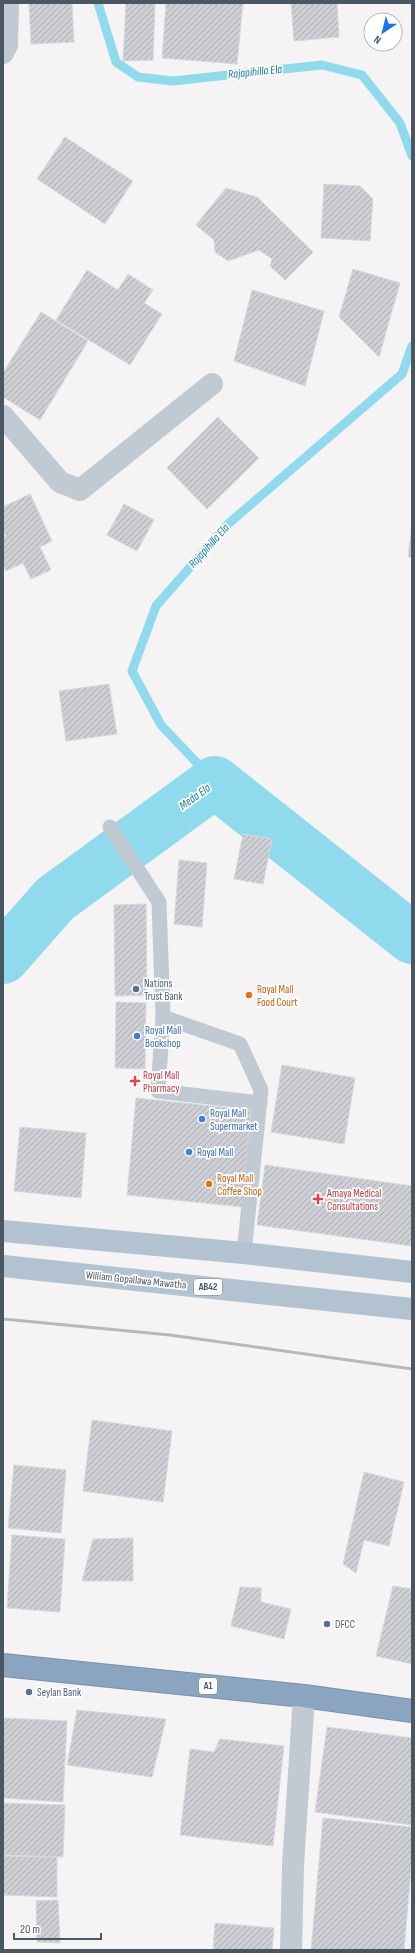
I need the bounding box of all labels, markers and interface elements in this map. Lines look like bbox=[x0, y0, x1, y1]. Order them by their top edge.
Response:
north arrow bbox=[363, 12, 403, 52]
text: N bbox=[371, 33, 384, 47]
water label: Rajapihilla Ela bbox=[227, 62, 283, 82]
water label: Rajapihilla Ela bbox=[185, 521, 233, 571]
water label: Meda Ela bbox=[176, 781, 214, 813]
place label: Nations Trust Bank bbox=[144, 977, 183, 1003]
place label: Royal Mall Food Court bbox=[257, 983, 298, 1009]
marker: Nations Trust Bank bbox=[131, 984, 141, 994]
marker: Royal Mall Food Court bbox=[244, 990, 254, 1000]
place label: Royal Mall Bookshop bbox=[145, 1024, 181, 1050]
marker: Royal Mall Bookshop bbox=[132, 1031, 142, 1041]
place label: Royal Mall Pharmacy bbox=[143, 1069, 180, 1095]
marker: Royal Mall Pharmacy bbox=[130, 1076, 140, 1086]
place label: Royal Mall Supermarket bbox=[210, 1107, 258, 1133]
marker: Royal Mall Supermarket bbox=[197, 1114, 207, 1124]
place label: Royal Mall bbox=[197, 1146, 233, 1159]
marker: Royal Mall bbox=[184, 1147, 194, 1157]
place label: Royal Mall Coffee Shop bbox=[217, 1172, 262, 1198]
marker: Royal Mall Coffee Shop bbox=[204, 1179, 214, 1189]
place label: Amaya Medical Consultations bbox=[326, 1187, 381, 1213]
marker: Amaya Medical Consultations bbox=[312, 1193, 324, 1205]
street label: William Gopallawa Mawatha bbox=[85, 1268, 187, 1292]
road number: AB42 bbox=[194, 1279, 222, 1295]
place label: DFCC bbox=[335, 1618, 355, 1631]
marker: DFCC bbox=[322, 1619, 332, 1629]
road number: A1 bbox=[199, 1678, 217, 1694]
place label: Seylan Bank bbox=[37, 1686, 82, 1699]
marker: Seylan Bank bbox=[24, 1687, 34, 1697]
scale bar bbox=[14, 1915, 101, 1941]
text: 20 m bbox=[20, 1922, 40, 1937]

